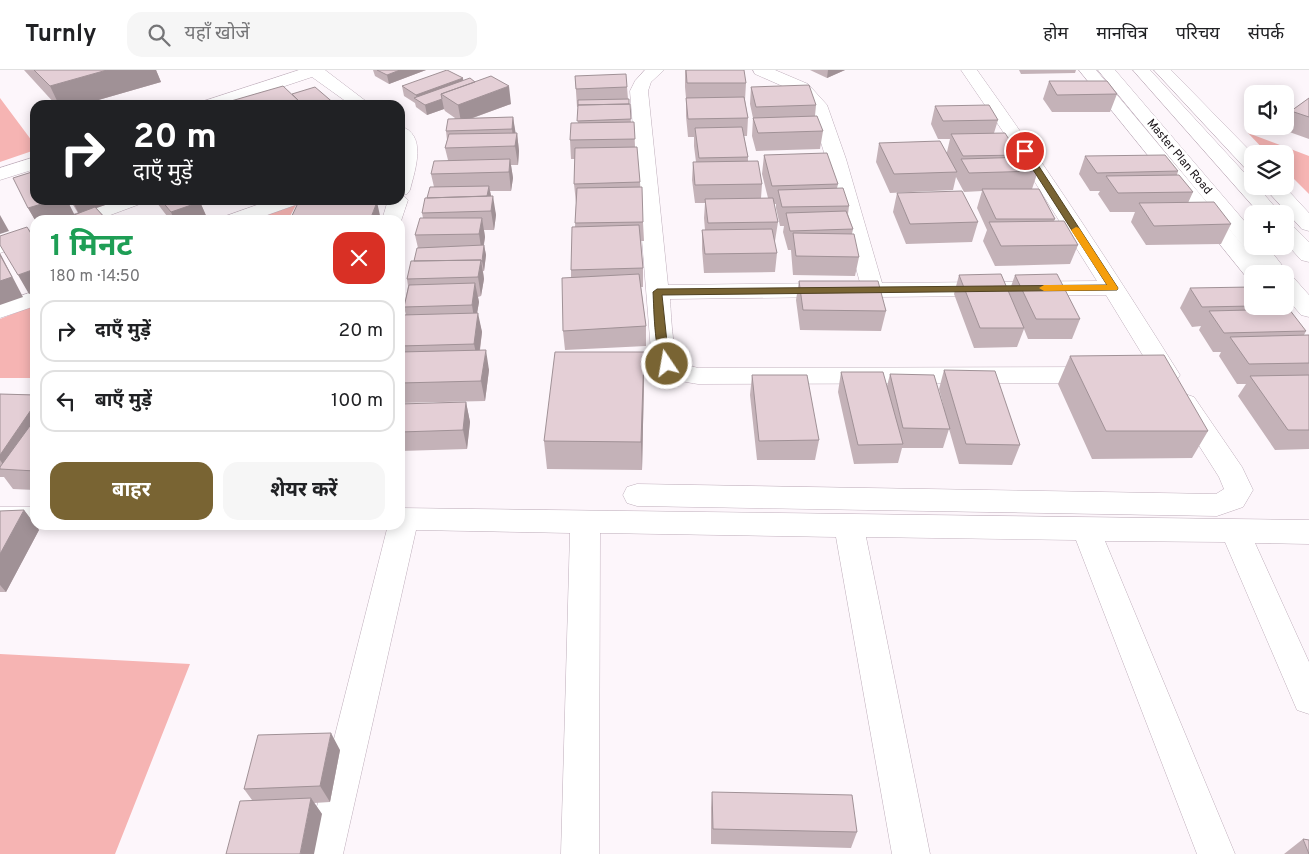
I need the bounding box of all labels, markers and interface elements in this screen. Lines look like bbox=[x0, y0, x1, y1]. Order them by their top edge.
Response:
search box bbox=[127, 12, 477, 57]
text: Turnly bbox=[25, 20, 97, 50]
icon: search bbox=[145, 21, 173, 49]
text: यहाँ खोजें bbox=[185, 22, 250, 46]
text: होम bbox=[1043, 23, 1068, 46]
text: मानचित्र bbox=[1096, 23, 1148, 46]
text: परिचय bbox=[1176, 23, 1220, 46]
text: संपर्क bbox=[1248, 23, 1284, 46]
map controls bbox=[1244, 85, 1294, 315]
button: sound bbox=[1244, 85, 1294, 135]
text: 20 m bbox=[133, 116, 217, 160]
street label: Master Plan Road bbox=[1143, 116, 1215, 198]
icon: right bbox=[50, 120, 115, 185]
pin bbox=[1004, 130, 1046, 172]
icon: arrive bbox=[1011, 137, 1039, 165]
button: layers bbox=[1244, 145, 1294, 195]
text: दाएँ मुड़ें bbox=[133, 160, 193, 187]
button: + bbox=[1244, 205, 1294, 255]
text: 1 मिनट bbox=[50, 229, 132, 266]
button: close bbox=[333, 232, 385, 284]
button: − bbox=[1244, 265, 1294, 315]
text: 180 m · 14:50 bbox=[50, 267, 140, 287]
icon: right bbox=[52, 317, 80, 345]
text: दाएँ मुड़ें bbox=[95, 319, 151, 343]
text: 20 m bbox=[339, 319, 383, 343]
position arrow bbox=[640, 337, 692, 389]
icon: left bbox=[52, 387, 80, 415]
text: बाएँ मुड़ें bbox=[95, 389, 152, 413]
text: 100 m bbox=[331, 389, 383, 413]
button: बाहर bbox=[50, 462, 213, 520]
button: शेयर करें bbox=[223, 462, 385, 520]

